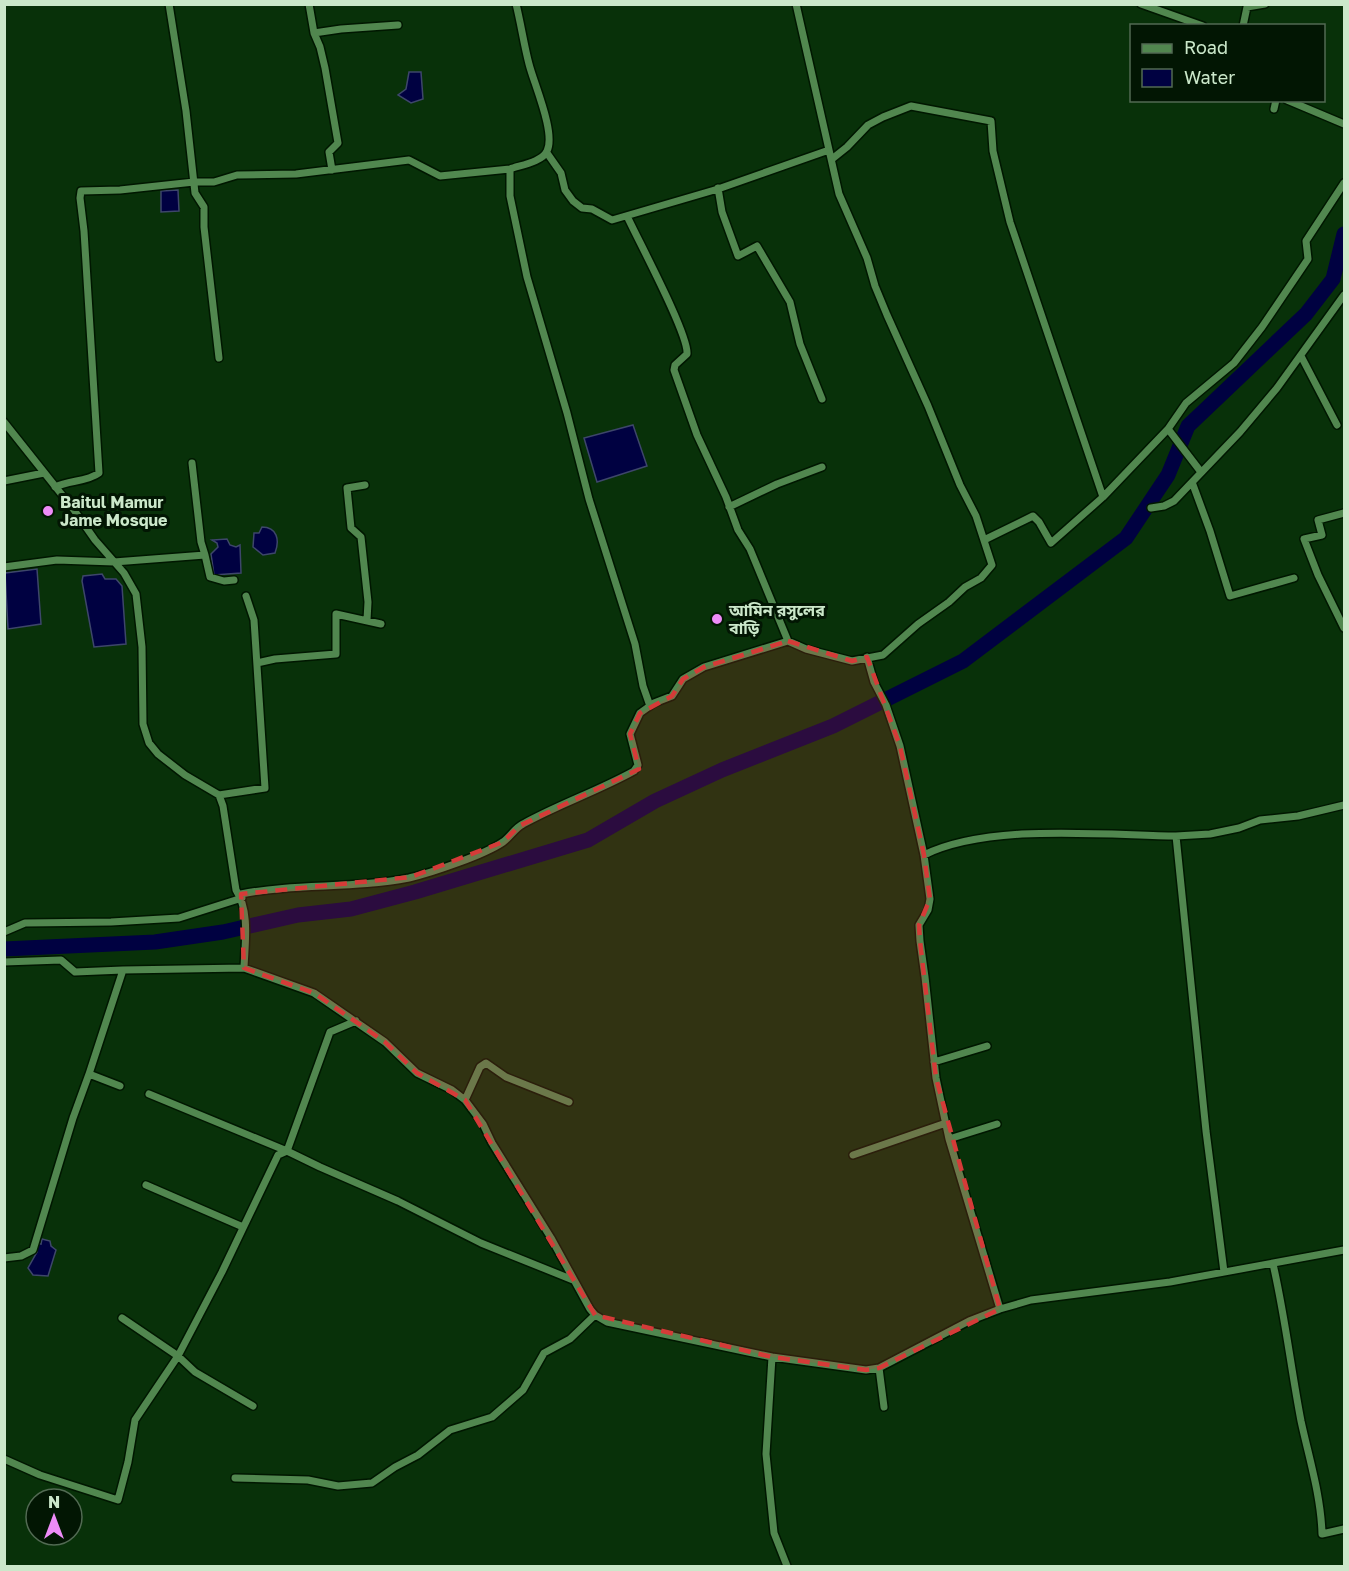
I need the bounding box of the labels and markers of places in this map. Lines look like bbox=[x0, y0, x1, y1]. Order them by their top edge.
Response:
place label: Baitul Mamur Jame Mosque bbox=[60, 492, 167, 530]
marker: Baitul Mamur Jame Mosque bbox=[41, 504, 55, 518]
place label: আমিন রসুলের বাড়ি bbox=[728, 600, 825, 638]
marker: আমিন রসুলের বাড়ি bbox=[710, 612, 724, 626]

